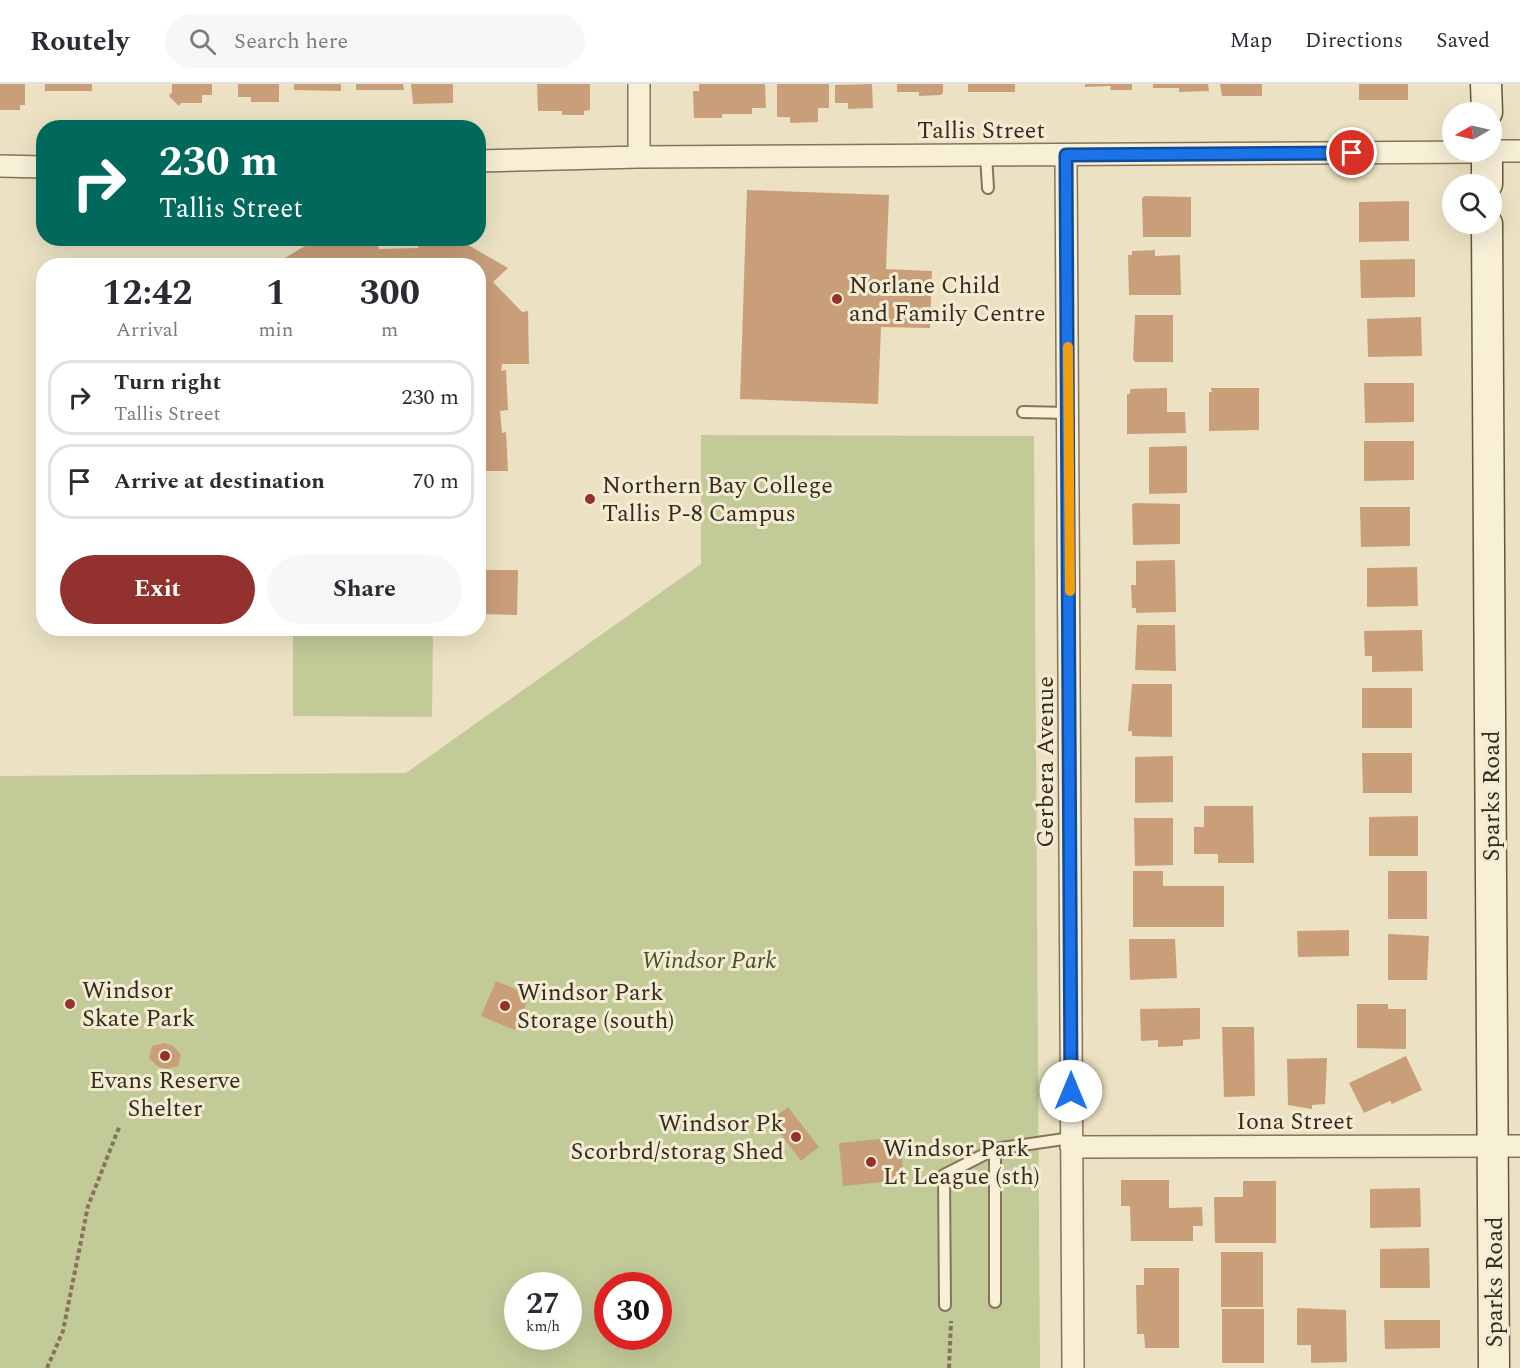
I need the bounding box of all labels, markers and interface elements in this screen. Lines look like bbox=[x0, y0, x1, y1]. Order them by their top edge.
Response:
search box bbox=[165, 14, 585, 68]
text: Routely bbox=[30, 20, 129, 63]
icon: search bbox=[186, 25, 219, 58]
text: Search here bbox=[234, 25, 348, 58]
text: Map bbox=[1230, 25, 1272, 57]
text: Directions bbox=[1305, 25, 1403, 57]
text: Saved bbox=[1436, 25, 1490, 57]
north arrow bbox=[1442, 102, 1502, 162]
map controls bbox=[1442, 102, 1502, 234]
street label: Tallis Street bbox=[917, 113, 1045, 149]
pin bbox=[1326, 127, 1377, 178]
text: 230 m bbox=[159, 131, 278, 194]
icon: arrive bbox=[1335, 136, 1368, 169]
icon: right bbox=[60, 144, 138, 222]
button: search bbox=[1442, 174, 1502, 234]
text: Tallis Street bbox=[159, 188, 303, 230]
text: 12:42 bbox=[102, 266, 192, 321]
text: 1 bbox=[266, 266, 286, 321]
text: 300 bbox=[359, 266, 420, 321]
place label: Norlane Child and Family Centre bbox=[849, 268, 1046, 332]
marker: Norlane Child and Family Centre bbox=[830, 292, 844, 306]
text: Arrival bbox=[116, 315, 178, 345]
text: min bbox=[258, 315, 293, 345]
text: m bbox=[381, 315, 398, 345]
text: Turn right bbox=[114, 366, 221, 399]
icon: right bbox=[63, 381, 96, 414]
text: 230 m bbox=[402, 381, 459, 414]
text: Tallis Street bbox=[114, 399, 221, 429]
icon: arrive bbox=[63, 465, 96, 498]
text: Arrive at destination bbox=[114, 465, 325, 498]
text: 70 m bbox=[413, 465, 459, 498]
place label: Northern Bay College Tallis P-8 Campus bbox=[602, 468, 833, 532]
marker: Northern Bay College Tallis P-8 Campus bbox=[583, 492, 597, 506]
button: Exit bbox=[60, 555, 255, 624]
button: Share bbox=[267, 555, 462, 624]
street label: Gerbera Avenue bbox=[1028, 676, 1064, 848]
street label: Sparks Road bbox=[1474, 730, 1510, 862]
park label: Windsor Park bbox=[642, 943, 776, 979]
place label: Windsor Skate Park bbox=[82, 973, 195, 1037]
place label: Windsor Park Storage (south) bbox=[517, 975, 674, 1039]
marker: Windsor Skate Park bbox=[63, 997, 77, 1011]
marker: Windsor Park Storage (south) bbox=[498, 999, 512, 1013]
marker: Evans Reserve Shelter bbox=[158, 1049, 172, 1063]
position arrow bbox=[1039, 1059, 1103, 1123]
place label: Evans Reserve Shelter bbox=[89, 1063, 241, 1127]
street label: Iona Street bbox=[1237, 1104, 1353, 1140]
place label: Windsor Pk Scorbrd/storag Shed bbox=[571, 1106, 784, 1170]
marker: Windsor Pk Scorbrd/storag Shed bbox=[789, 1130, 803, 1144]
place label: Windsor Park Lt League (sth) bbox=[883, 1131, 1040, 1195]
marker: Windsor Park Lt League (sth) bbox=[864, 1155, 878, 1169]
street label: Sparks Road bbox=[1477, 1216, 1513, 1348]
speed limit sign: 30 bbox=[594, 1272, 672, 1350]
text: 27 bbox=[526, 1281, 560, 1327]
text: km/h bbox=[526, 1315, 560, 1338]

